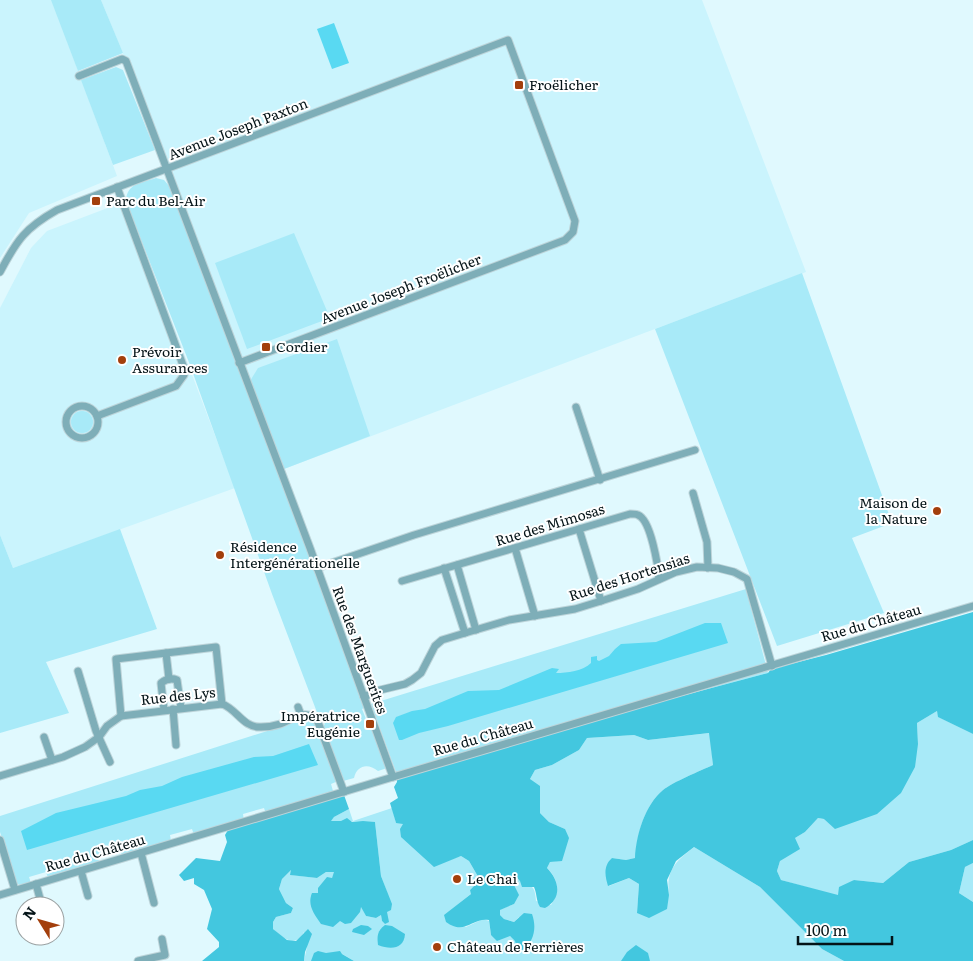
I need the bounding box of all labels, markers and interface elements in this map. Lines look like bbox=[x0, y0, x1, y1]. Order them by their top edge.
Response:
place label: Froëlicher bbox=[529, 74, 599, 94]
marker: Froëlicher bbox=[513, 79, 525, 91]
street label: Avenue Joseph Paxton bbox=[165, 92, 310, 164]
place label: Parc du Bel-Air bbox=[106, 190, 206, 210]
marker: Parc du Bel-Air bbox=[90, 195, 102, 207]
street label: Avenue Joseph Froëlicher bbox=[318, 248, 484, 328]
place label: Cordier bbox=[276, 336, 328, 356]
place label: Prévoir Assurances bbox=[132, 341, 207, 377]
marker: Cordier bbox=[260, 341, 272, 353]
marker: Prévoir Assurances bbox=[116, 354, 128, 366]
place label: Maison de la Nature bbox=[859, 492, 927, 528]
street label: Rue des Mimosas bbox=[493, 498, 607, 550]
marker: Maison de la Nature bbox=[931, 505, 943, 517]
place label: Résidence Intergénérationelle bbox=[230, 536, 360, 572]
street label: Rue des Hortensias bbox=[566, 547, 692, 605]
marker: Résidence Intergénérationelle bbox=[214, 549, 226, 561]
street label: Rue des Marguerites bbox=[329, 583, 393, 716]
street label: Rue du Château bbox=[818, 598, 923, 646]
street label: Rue des Lys bbox=[139, 681, 216, 709]
place label: Impératrice Eugénie bbox=[280, 705, 360, 741]
street label: Rue du Château bbox=[430, 712, 535, 760]
marker: Impératrice Eugénie bbox=[364, 718, 376, 730]
street label: Rue du Château bbox=[42, 828, 147, 876]
place label: Le Chai bbox=[467, 868, 517, 888]
marker: Le Chai bbox=[451, 873, 463, 885]
north arrow bbox=[15, 896, 65, 946]
text: N bbox=[17, 902, 40, 923]
scale bar bbox=[798, 914, 892, 946]
text: 100 m bbox=[806, 918, 847, 941]
place label: Château de Ferrières bbox=[447, 936, 583, 956]
marker: Château de Ferrières bbox=[431, 941, 443, 953]

